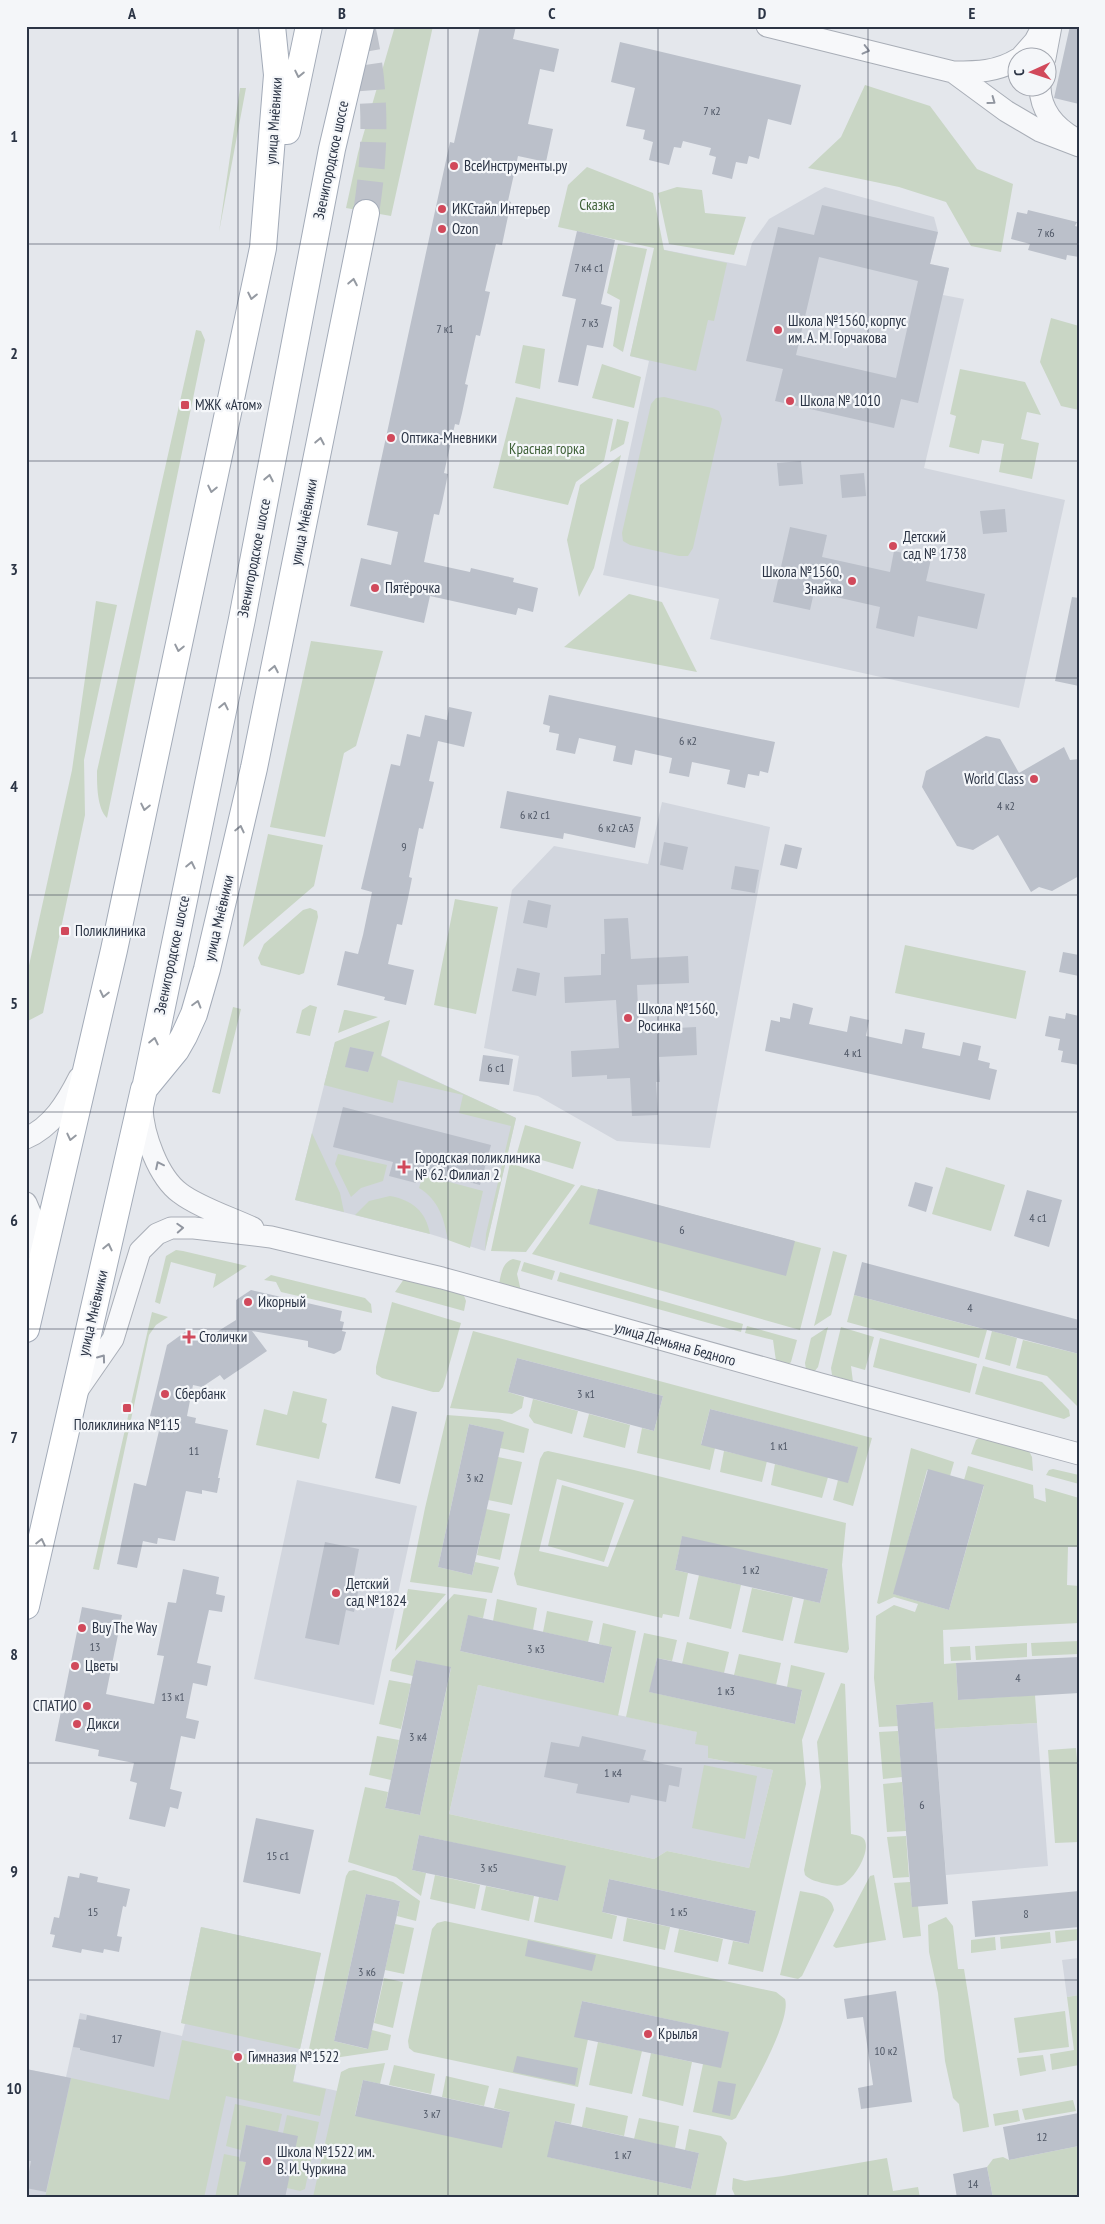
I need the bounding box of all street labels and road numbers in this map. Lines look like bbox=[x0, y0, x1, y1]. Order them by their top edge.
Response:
street label: улица Мнёвники bbox=[261, 77, 286, 165]
street label: Звенигородское шоссе bbox=[309, 99, 352, 221]
street label: улица Мнёвники bbox=[286, 477, 321, 567]
street label: Звенигородское шоссе bbox=[233, 497, 274, 619]
street label: улица Мнёвники bbox=[199, 873, 238, 963]
street label: Звенигородское шоссе bbox=[150, 894, 193, 1016]
street label: улица Мнёвники bbox=[73, 1268, 112, 1358]
street label: улица Демьяна Бедного bbox=[612, 1317, 738, 1370]

